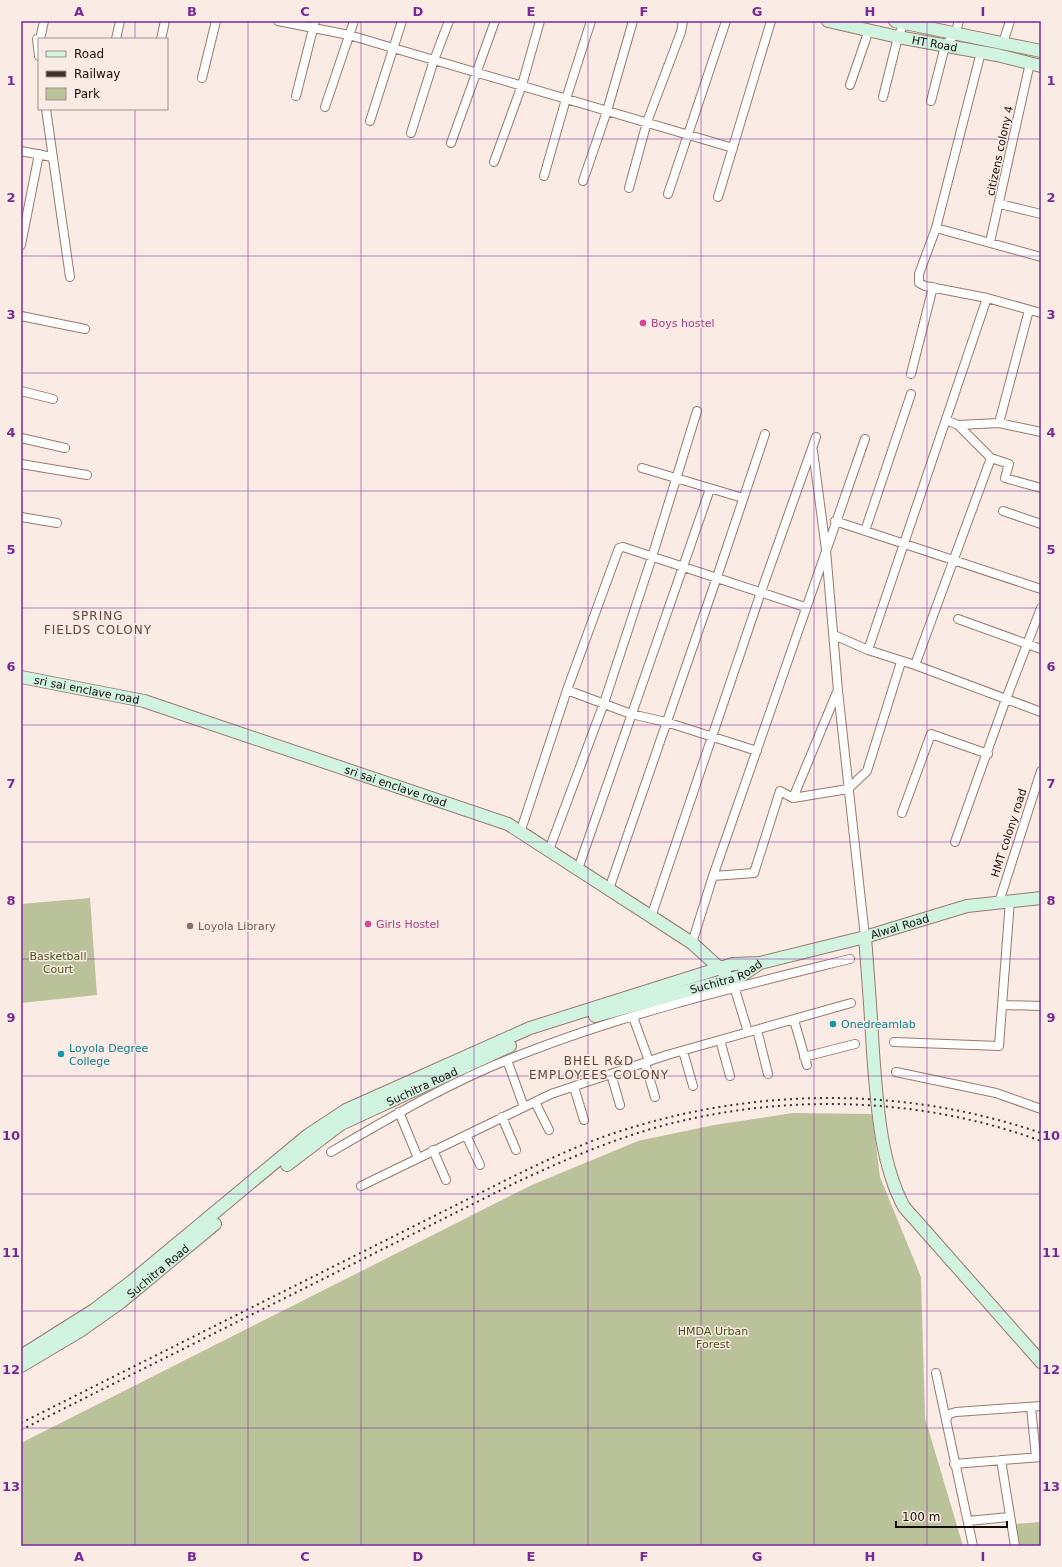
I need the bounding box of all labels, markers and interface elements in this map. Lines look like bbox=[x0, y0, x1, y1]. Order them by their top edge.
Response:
text: A bbox=[74, 4, 84, 19]
text: B bbox=[187, 4, 197, 19]
text: C bbox=[300, 4, 310, 19]
text: D bbox=[413, 4, 424, 19]
text: E bbox=[527, 4, 535, 19]
text: F bbox=[640, 4, 648, 19]
text: G bbox=[752, 4, 762, 19]
text: H bbox=[865, 4, 875, 19]
text: I bbox=[981, 4, 985, 19]
street label: HT Road bbox=[911, 33, 958, 54]
legend bbox=[38, 38, 168, 110]
text: Road bbox=[74, 47, 104, 61]
text: Railway bbox=[74, 67, 120, 81]
text: 1 bbox=[6, 73, 16, 88]
text: 1 bbox=[1046, 73, 1056, 88]
text: Park bbox=[74, 87, 100, 101]
street label: citizens colony 4 bbox=[984, 105, 1016, 197]
text: 2 bbox=[6, 190, 16, 205]
text: 2 bbox=[1046, 190, 1056, 205]
text: 3 bbox=[6, 307, 16, 322]
text: 3 bbox=[1046, 307, 1056, 322]
place label: Boys hostel bbox=[651, 317, 715, 330]
marker: Boys hostel bbox=[638, 318, 648, 328]
text: 4 bbox=[6, 425, 16, 440]
text: 4 bbox=[1046, 425, 1056, 440]
text: 5 bbox=[6, 542, 16, 557]
text: 5 bbox=[1046, 542, 1056, 557]
district label: SPRING FIELDS COLONY bbox=[44, 609, 152, 637]
text: 6 bbox=[6, 659, 16, 674]
text: 6 bbox=[1046, 659, 1056, 674]
street label: sri sai enclave road bbox=[33, 673, 141, 706]
street label: sri sai enclave road bbox=[343, 763, 448, 809]
text: 7 bbox=[6, 776, 16, 791]
text: 7 bbox=[1046, 776, 1056, 791]
street label: HMT colony road bbox=[989, 787, 1029, 879]
text: 8 bbox=[6, 893, 16, 908]
text: 8 bbox=[1046, 893, 1056, 908]
street label: Alwal Road bbox=[869, 911, 931, 941]
place label: Girls Hostel bbox=[376, 918, 439, 931]
marker: Girls Hostel bbox=[363, 919, 373, 929]
place label: Loyola Library bbox=[198, 920, 276, 933]
marker: Loyola Library bbox=[185, 921, 195, 931]
park label: Basketball Court bbox=[30, 950, 86, 976]
street label: Suchitra Road bbox=[688, 957, 764, 996]
text: 9 bbox=[6, 1010, 16, 1025]
text: 9 bbox=[1046, 1010, 1056, 1025]
place label: Onedreamlab bbox=[841, 1018, 916, 1031]
marker: Onedreamlab bbox=[828, 1019, 838, 1029]
place label: Loyola Degree College bbox=[69, 1042, 148, 1068]
marker: Loyola Degree College bbox=[56, 1049, 66, 1059]
district label: BHEL R&D EMPLOYEES COLONY bbox=[529, 1054, 669, 1082]
street label: Suchitra Road bbox=[384, 1065, 460, 1109]
text: 10 bbox=[2, 1128, 20, 1143]
text: 10 bbox=[1042, 1128, 1060, 1143]
street label: Suchitra Road bbox=[124, 1242, 192, 1301]
text: 11 bbox=[2, 1245, 20, 1260]
text: 11 bbox=[1042, 1245, 1060, 1260]
park label: HMDA Urban Forest bbox=[678, 1325, 748, 1351]
text: 12 bbox=[2, 1362, 20, 1377]
text: 12 bbox=[1042, 1362, 1060, 1377]
text: 13 bbox=[2, 1479, 20, 1494]
text: 13 bbox=[1042, 1479, 1060, 1494]
scale bar bbox=[896, 1503, 1007, 1529]
text: 100 m bbox=[902, 1510, 940, 1524]
text: A bbox=[74, 1549, 84, 1564]
text: B bbox=[187, 1549, 197, 1564]
text: C bbox=[300, 1549, 310, 1564]
text: D bbox=[413, 1549, 424, 1564]
text: E bbox=[527, 1549, 535, 1564]
text: F bbox=[640, 1549, 648, 1564]
text: G bbox=[752, 1549, 762, 1564]
text: H bbox=[865, 1549, 875, 1564]
text: I bbox=[981, 1549, 985, 1564]

